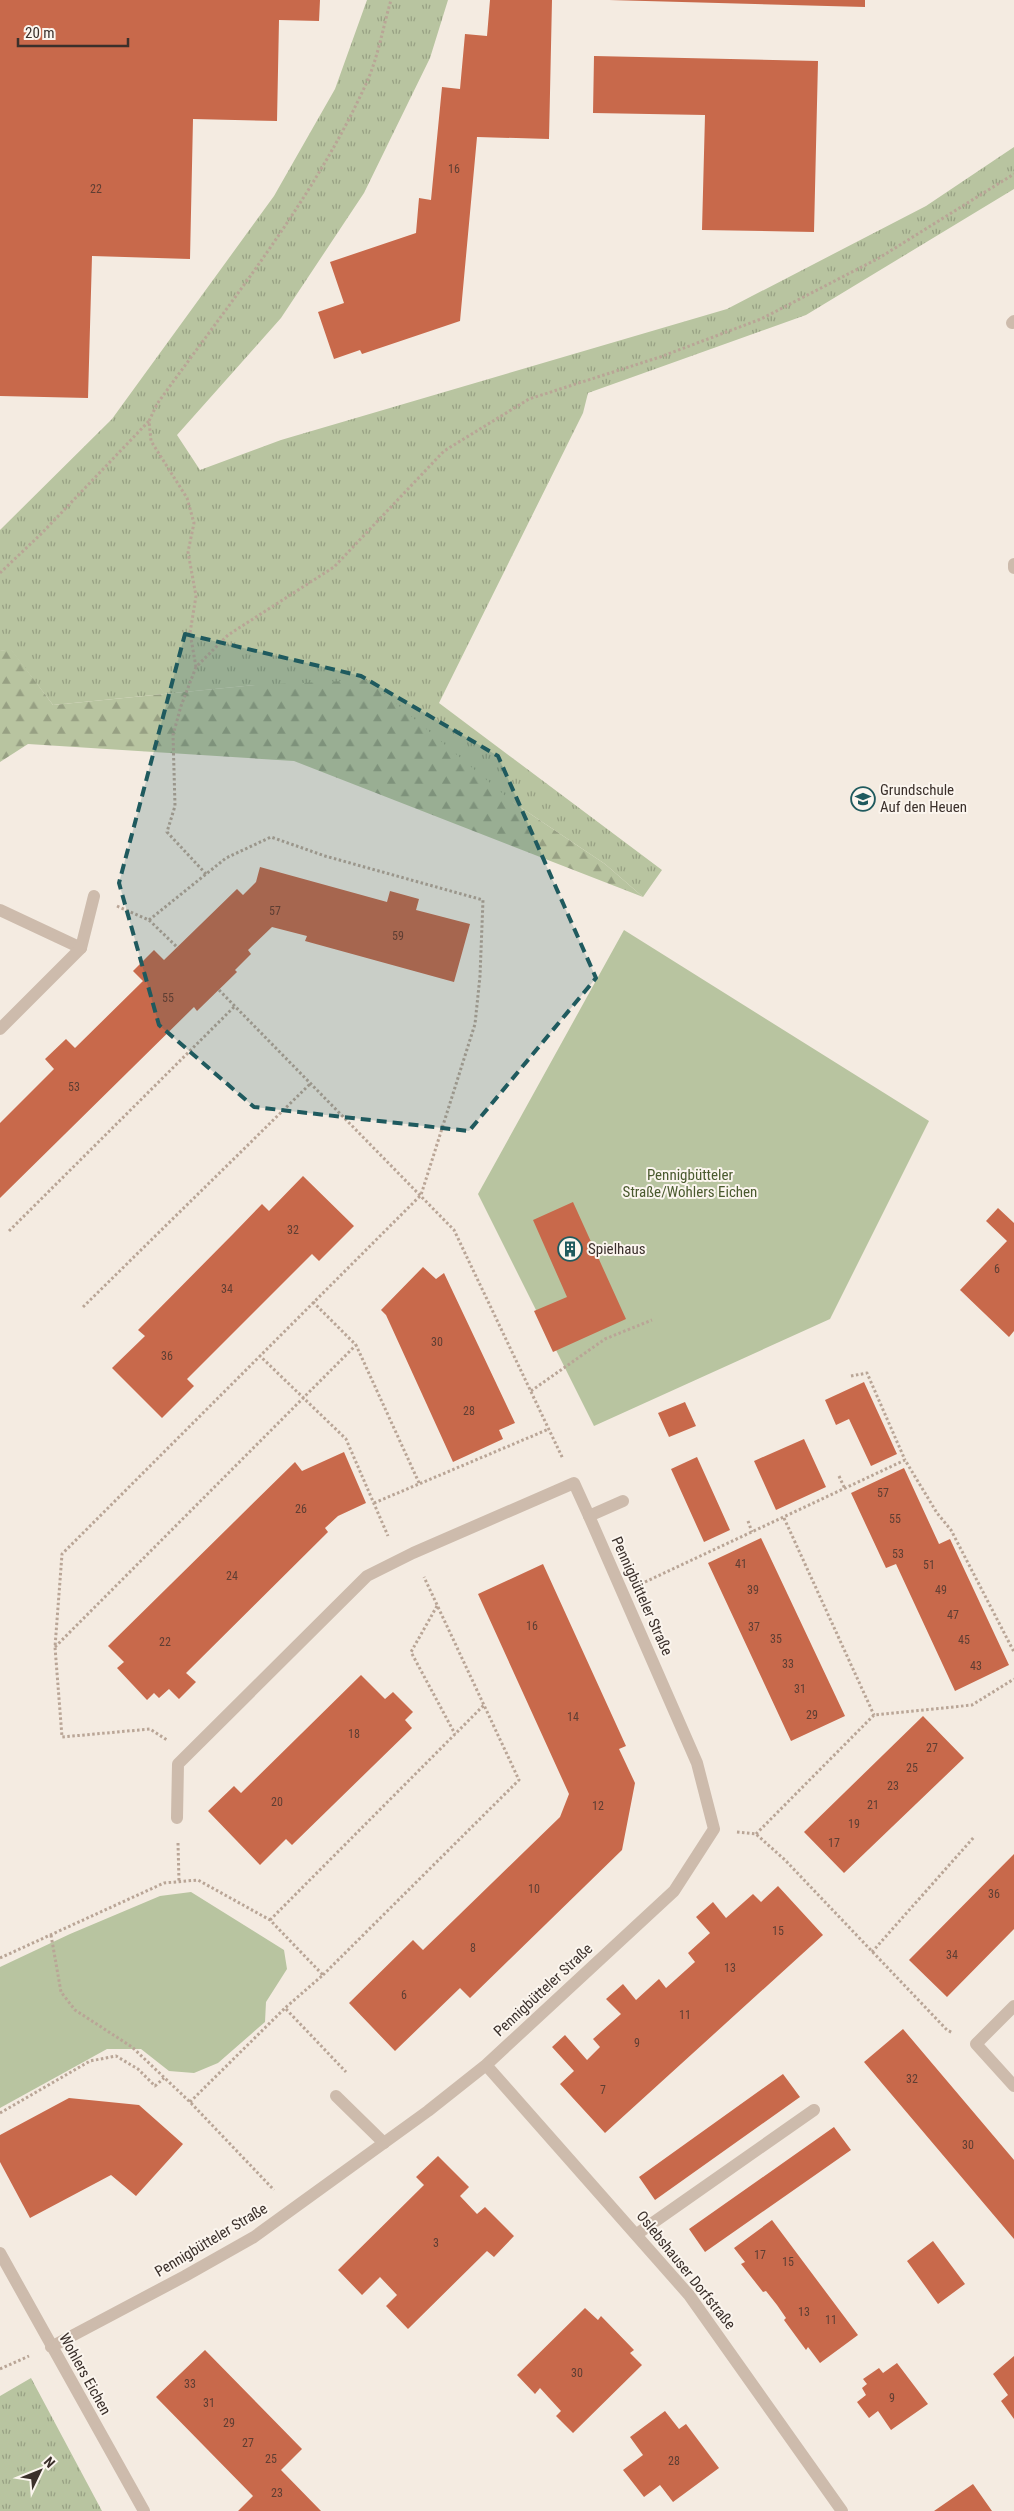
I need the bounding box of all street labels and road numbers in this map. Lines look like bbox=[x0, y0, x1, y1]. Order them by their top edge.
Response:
street label: Pennigbütteler Straße bbox=[608, 1534, 676, 1658]
street label: Pennigbütteler Straße bbox=[490, 1940, 596, 2040]
street label: Pennigbütteler Straße bbox=[151, 2199, 271, 2281]
street label: Oslebshauser Dorfstraße bbox=[633, 2207, 739, 2333]
street label: Wohlers Eichen bbox=[55, 2330, 115, 2418]

